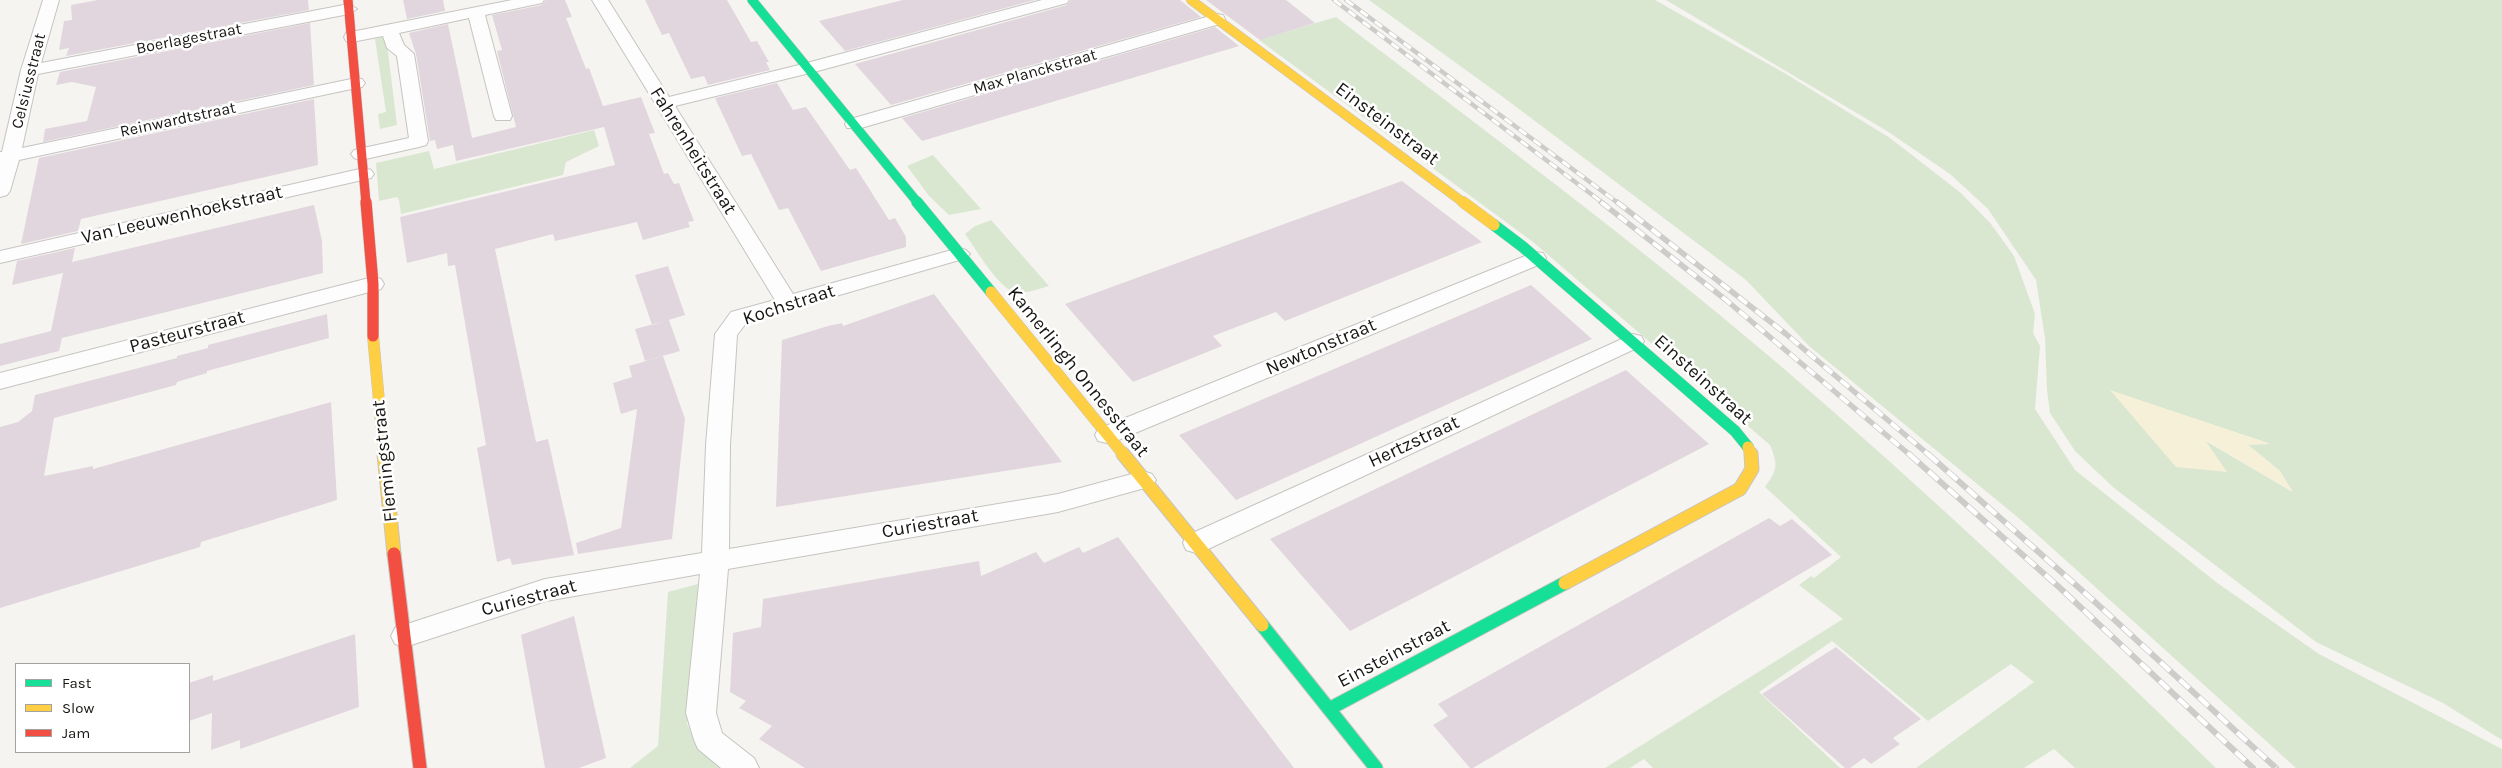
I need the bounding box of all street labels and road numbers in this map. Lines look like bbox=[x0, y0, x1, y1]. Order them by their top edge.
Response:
street label: Boerlagestraat bbox=[135, 19, 243, 59]
street label: Celsiusstraat bbox=[8, 31, 50, 131]
street label: Max Planckstraat bbox=[971, 45, 1099, 99]
street label: Einsteinstraat bbox=[1331, 78, 1443, 170]
street label: Fahrenheitstraat bbox=[645, 83, 741, 219]
street label: Reinwardtstraat bbox=[118, 98, 238, 142]
street label: Van Leeuwenhoekstraat bbox=[79, 181, 285, 249]
street label: Kochstraat bbox=[740, 279, 838, 331]
street label: Kamerlingh Onnesstraat bbox=[1002, 282, 1154, 462]
street label: Pasteurstraat bbox=[127, 306, 247, 358]
street label: Newtonstraat bbox=[1262, 314, 1380, 380]
street label: Einsteinstraat bbox=[1649, 330, 1757, 430]
street label: Flemingstraat bbox=[367, 399, 403, 523]
street label: Hertzstraat bbox=[1365, 411, 1463, 473]
street label: Curiestraat bbox=[880, 504, 980, 544]
street label: Curiestraat bbox=[479, 574, 579, 622]
street label: Einsteinstraat bbox=[1334, 615, 1454, 693]

